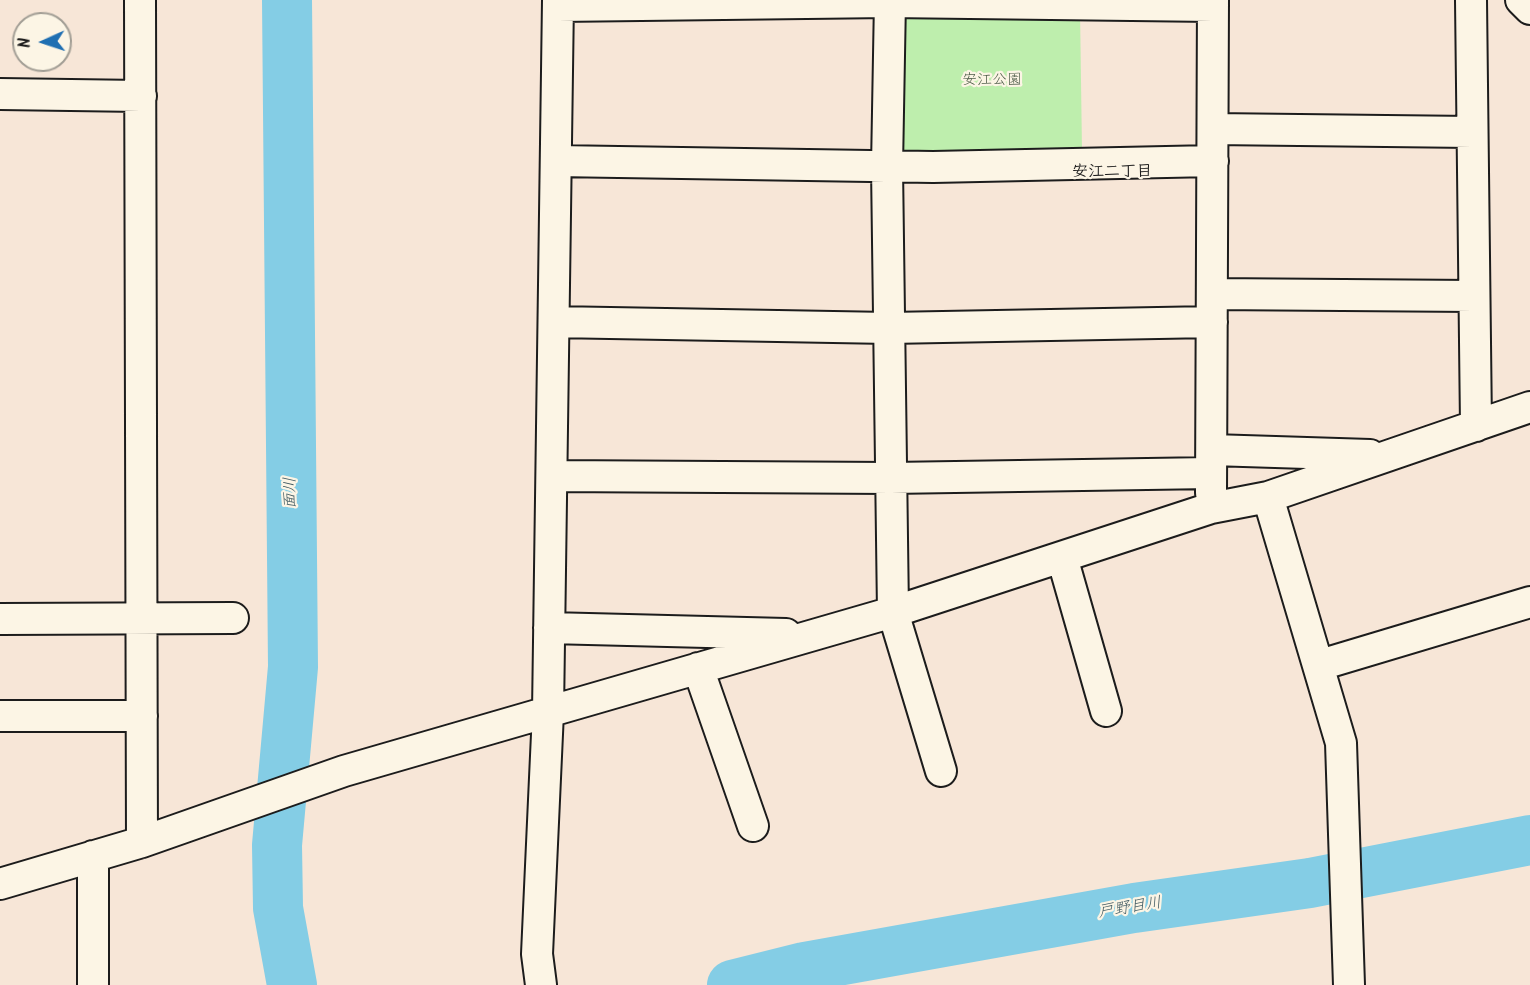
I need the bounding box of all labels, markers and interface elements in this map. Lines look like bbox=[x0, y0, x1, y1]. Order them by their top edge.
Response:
north arrow bbox=[12, 12, 72, 72]
text: N bbox=[13, 37, 38, 49]
park label: 安江公園 bbox=[962, 72, 1022, 90]
district label: 安江二丁目 bbox=[1072, 163, 1152, 183]
water label: 面川 bbox=[282, 477, 302, 509]
water label: 戸野目川 bbox=[1097, 895, 1163, 923]

